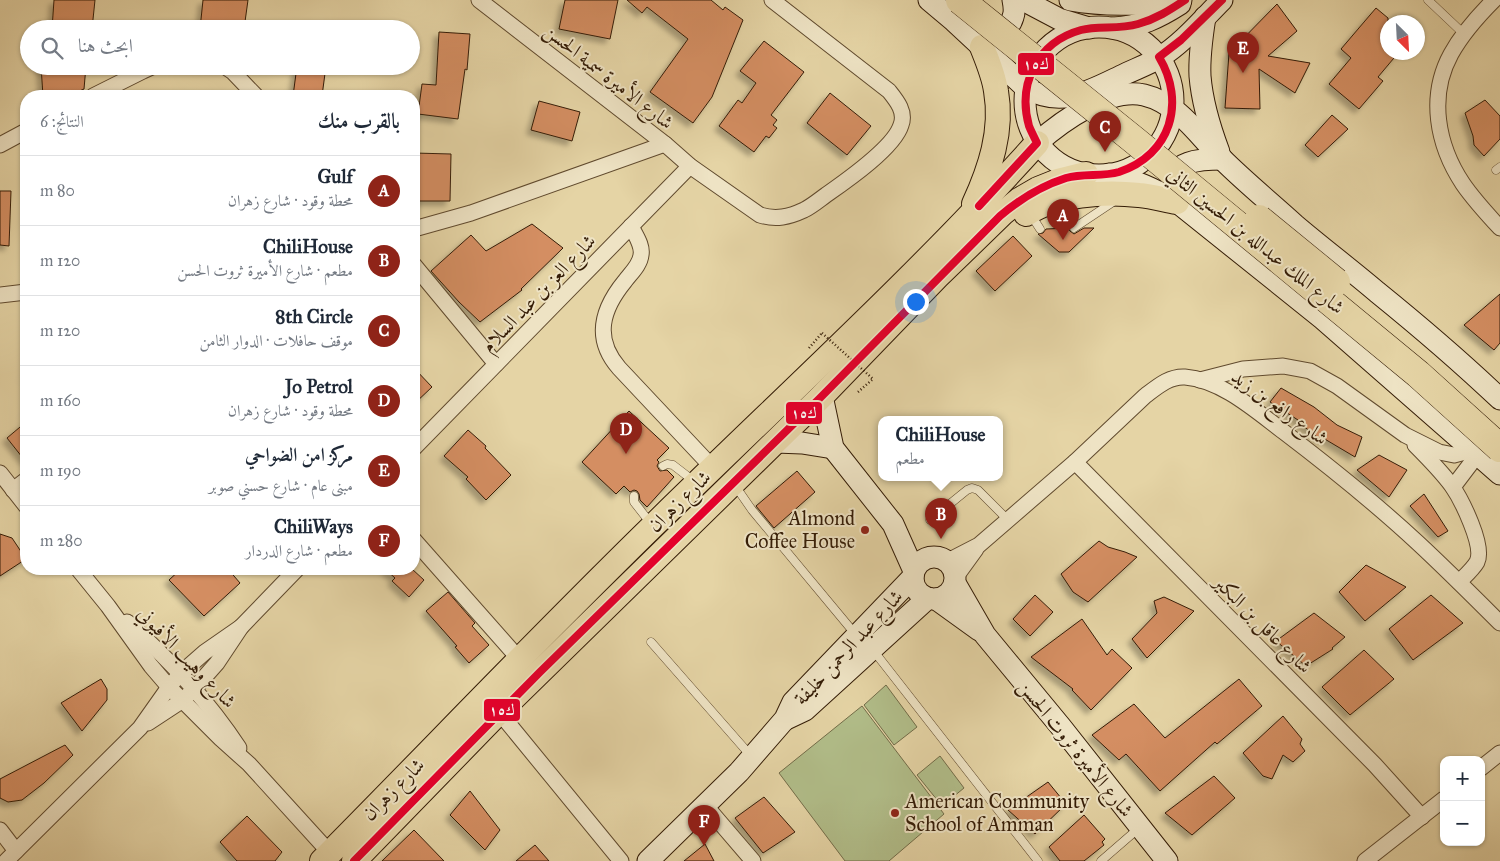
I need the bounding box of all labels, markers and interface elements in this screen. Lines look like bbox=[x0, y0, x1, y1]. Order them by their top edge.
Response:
north arrow bbox=[1380, 15, 1425, 60]
street label: شارع الأميرة سمية الحسن bbox=[536, 16, 680, 139]
search box bbox=[20, 20, 420, 75]
pin: E bbox=[1227, 32, 1259, 73]
icon: search bbox=[38, 34, 66, 62]
text: ابحث هنا bbox=[78, 34, 133, 57]
line badge: ك١٥ bbox=[1017, 52, 1055, 76]
text: ك١٥ bbox=[1023, 56, 1049, 73]
text: بالقرب منك bbox=[318, 108, 400, 134]
pin: C bbox=[1089, 111, 1121, 152]
text: النتائج: 6 bbox=[40, 112, 84, 131]
street label: شارع الملك عبدالله بن الحسين الثاني bbox=[1159, 161, 1350, 324]
text: Gulf bbox=[317, 165, 353, 188]
text: 80 m bbox=[40, 181, 75, 200]
text: A bbox=[379, 181, 389, 200]
text: محطة وقود · شارع زهران bbox=[228, 191, 353, 210]
pin: A bbox=[1047, 199, 1079, 240]
street label: شارع العز بن عبد السلام bbox=[476, 229, 605, 361]
text: ChiliHouse bbox=[263, 235, 353, 258]
text: 120 m bbox=[40, 251, 80, 270]
text: B bbox=[379, 251, 389, 270]
text: مطعم · شارع الأميرة ثروت الحسن bbox=[177, 261, 353, 280]
your location bbox=[903, 289, 929, 315]
text: 8th Circle bbox=[275, 305, 353, 328]
text: 120 m bbox=[40, 321, 80, 340]
text: C bbox=[379, 321, 389, 340]
text: موقف حافلات · الدوار الثامن bbox=[200, 331, 353, 350]
street label: شارع رافع بن زيد bbox=[1224, 364, 1333, 455]
text: Jo Petrol bbox=[285, 375, 353, 398]
text: 160 m bbox=[40, 391, 81, 410]
text: D bbox=[378, 391, 390, 410]
text: محطة وقود · شارع زهران bbox=[228, 401, 353, 420]
line badge: ك١٥ bbox=[785, 401, 823, 425]
text: ك١٥ bbox=[791, 405, 817, 422]
pin: D bbox=[610, 413, 642, 454]
popup bbox=[878, 416, 1003, 481]
text: ChiliHouse bbox=[896, 423, 985, 446]
text: مركز امن الضواحي bbox=[245, 443, 353, 466]
text: مطعم bbox=[896, 449, 925, 468]
text: 190 m bbox=[40, 461, 81, 480]
text: E bbox=[378, 461, 390, 480]
street label: شارع زهران bbox=[642, 465, 720, 541]
text: مبنى عام · شارع حسني صوبر bbox=[209, 476, 353, 495]
pin: B bbox=[925, 498, 957, 539]
place label: Almond Coffee House bbox=[745, 506, 855, 553]
text: ChiliWays bbox=[274, 515, 353, 538]
marker: Almond Coffee House bbox=[859, 524, 871, 536]
text: 280 m bbox=[40, 531, 83, 550]
text: F bbox=[379, 531, 389, 550]
text: مطعم · شارع الدردار bbox=[245, 541, 353, 560]
street label: شارع عاقل بن البكير bbox=[1203, 568, 1317, 682]
street label: شارع عبد الرحمن خليفة bbox=[788, 584, 912, 714]
street label: شارع وهيب الأفيوني bbox=[128, 599, 244, 717]
street label: شارع الأميرة ثروت الحسن bbox=[1008, 672, 1141, 825]
line badge: ك١٥ bbox=[483, 698, 521, 722]
text: ك١٥ bbox=[489, 702, 515, 719]
street label: شارع زهران bbox=[357, 753, 434, 830]
map controls bbox=[1440, 756, 1485, 846]
button: + bbox=[1440, 756, 1485, 801]
place label: American Community School of Amman bbox=[904, 789, 1090, 836]
button: − bbox=[1440, 801, 1485, 846]
pin: F bbox=[688, 805, 720, 846]
marker: American Community School of Amman bbox=[889, 807, 901, 819]

